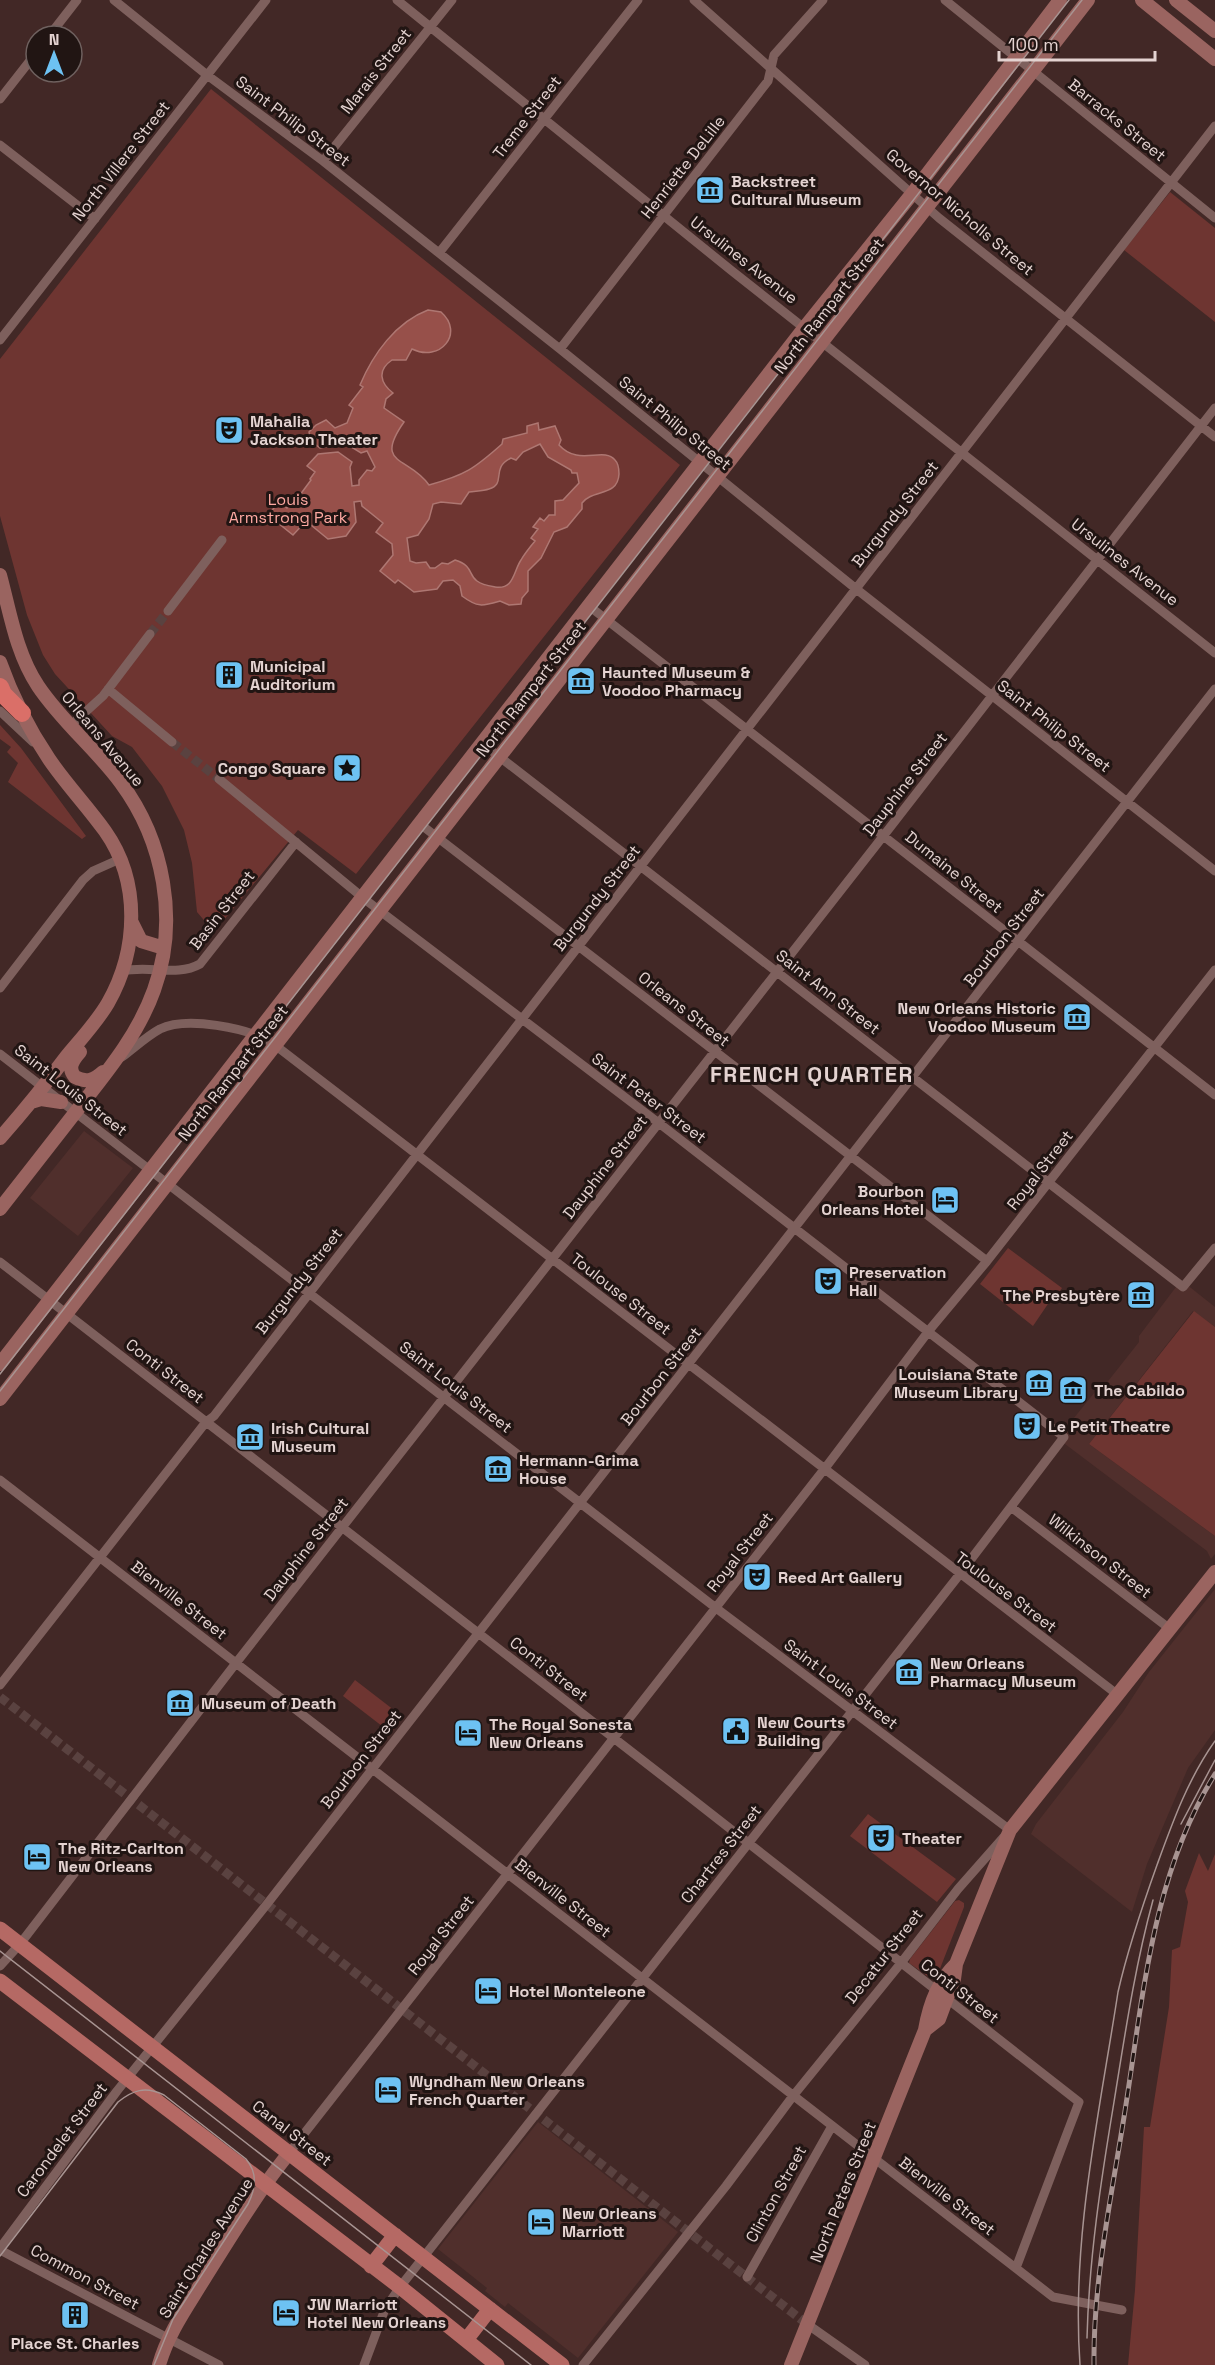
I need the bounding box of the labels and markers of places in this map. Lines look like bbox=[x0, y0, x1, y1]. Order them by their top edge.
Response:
place label: Backstreet Cultural Museum bbox=[731, 171, 861, 210]
museum icon: Backstreet Cultural Museum bbox=[694, 174, 726, 206]
place label: Mahalia Jackson Theater bbox=[250, 411, 378, 450]
theatre icon: Mahalia Jackson Theater bbox=[213, 414, 245, 446]
place label: Municipal Auditorium bbox=[250, 656, 335, 695]
building icon: Municipal Auditorium bbox=[213, 659, 245, 691]
place label: Haunted Museum & Voodoo Pharmacy bbox=[602, 662, 751, 701]
museum icon: Haunted Museum & Voodoo Pharmacy bbox=[565, 665, 597, 697]
place icon: Congo Square bbox=[331, 752, 363, 784]
place label: Congo Square bbox=[218, 758, 326, 779]
place label: New Orleans Historic Voodoo Museum bbox=[898, 998, 1056, 1037]
museum icon: New Orleans Historic Voodoo Museum bbox=[1061, 1001, 1093, 1033]
place label: Bourbon Orleans Hotel bbox=[821, 1181, 924, 1220]
hotel icon: Bourbon Orleans Hotel bbox=[929, 1184, 961, 1216]
place label: Preservation Hall bbox=[849, 1262, 946, 1301]
theatre icon: Preservation Hall bbox=[812, 1265, 844, 1297]
museum icon: The Presbytère bbox=[1125, 1279, 1157, 1311]
place label: The Presbytère bbox=[1003, 1285, 1120, 1306]
place label: Louisiana State Museum Library bbox=[894, 1364, 1018, 1403]
museum icon: Louisiana State Museum Library bbox=[1023, 1367, 1055, 1399]
museum icon: The Cabildo bbox=[1057, 1374, 1089, 1406]
place label: The Cabildo bbox=[1094, 1380, 1185, 1401]
theatre icon: Le Petit Theatre bbox=[1011, 1410, 1043, 1442]
place label: Le Petit Theatre bbox=[1048, 1416, 1171, 1437]
place label: Irish Cultural Museum bbox=[271, 1418, 369, 1457]
museum icon: Irish Cultural Museum bbox=[234, 1421, 266, 1453]
place label: Hermann-Grima House bbox=[519, 1450, 639, 1489]
museum icon: Hermann-Grima House bbox=[482, 1453, 514, 1485]
theatre icon: Reed Art Gallery bbox=[741, 1561, 773, 1593]
place label: Reed Art Gallery bbox=[778, 1567, 902, 1588]
place label: New Orleans Pharmacy Museum bbox=[930, 1653, 1076, 1692]
museum icon: New Orleans Pharmacy Museum bbox=[893, 1656, 925, 1688]
museum icon: Museum of Death bbox=[164, 1687, 196, 1719]
place label: Museum of Death bbox=[201, 1693, 336, 1714]
place label: New Courts Building bbox=[757, 1712, 846, 1751]
place label: The Royal Sonesta New Orleans bbox=[489, 1714, 632, 1753]
public building icon: New Courts Building bbox=[720, 1715, 752, 1747]
hotel icon: The Royal Sonesta New Orleans bbox=[452, 1717, 484, 1749]
theatre icon: Theater bbox=[865, 1822, 897, 1854]
place label: Theater bbox=[902, 1828, 962, 1849]
place label: The Ritz-Carlton New Orleans bbox=[58, 1838, 184, 1877]
hotel icon: The Ritz-Carlton New Orleans bbox=[21, 1841, 53, 1873]
hotel icon: Hotel Monteleone bbox=[472, 1975, 504, 2007]
place label: Hotel Monteleone bbox=[509, 1981, 646, 2002]
place label: Wyndham New Orleans French Quarter bbox=[409, 2071, 585, 2110]
hotel icon: Wyndham New Orleans French Quarter bbox=[372, 2074, 404, 2106]
place label: New Orleans Marriott bbox=[562, 2203, 657, 2242]
hotel icon: New Orleans Marriott bbox=[525, 2206, 557, 2238]
place label: JW Marriott Hotel New Orleans bbox=[307, 2294, 446, 2333]
hotel icon: JW Marriott Hotel New Orleans bbox=[270, 2297, 302, 2329]
building icon: Place St. Charles bbox=[59, 2299, 91, 2331]
place label: Place St. Charles bbox=[11, 2333, 139, 2354]

